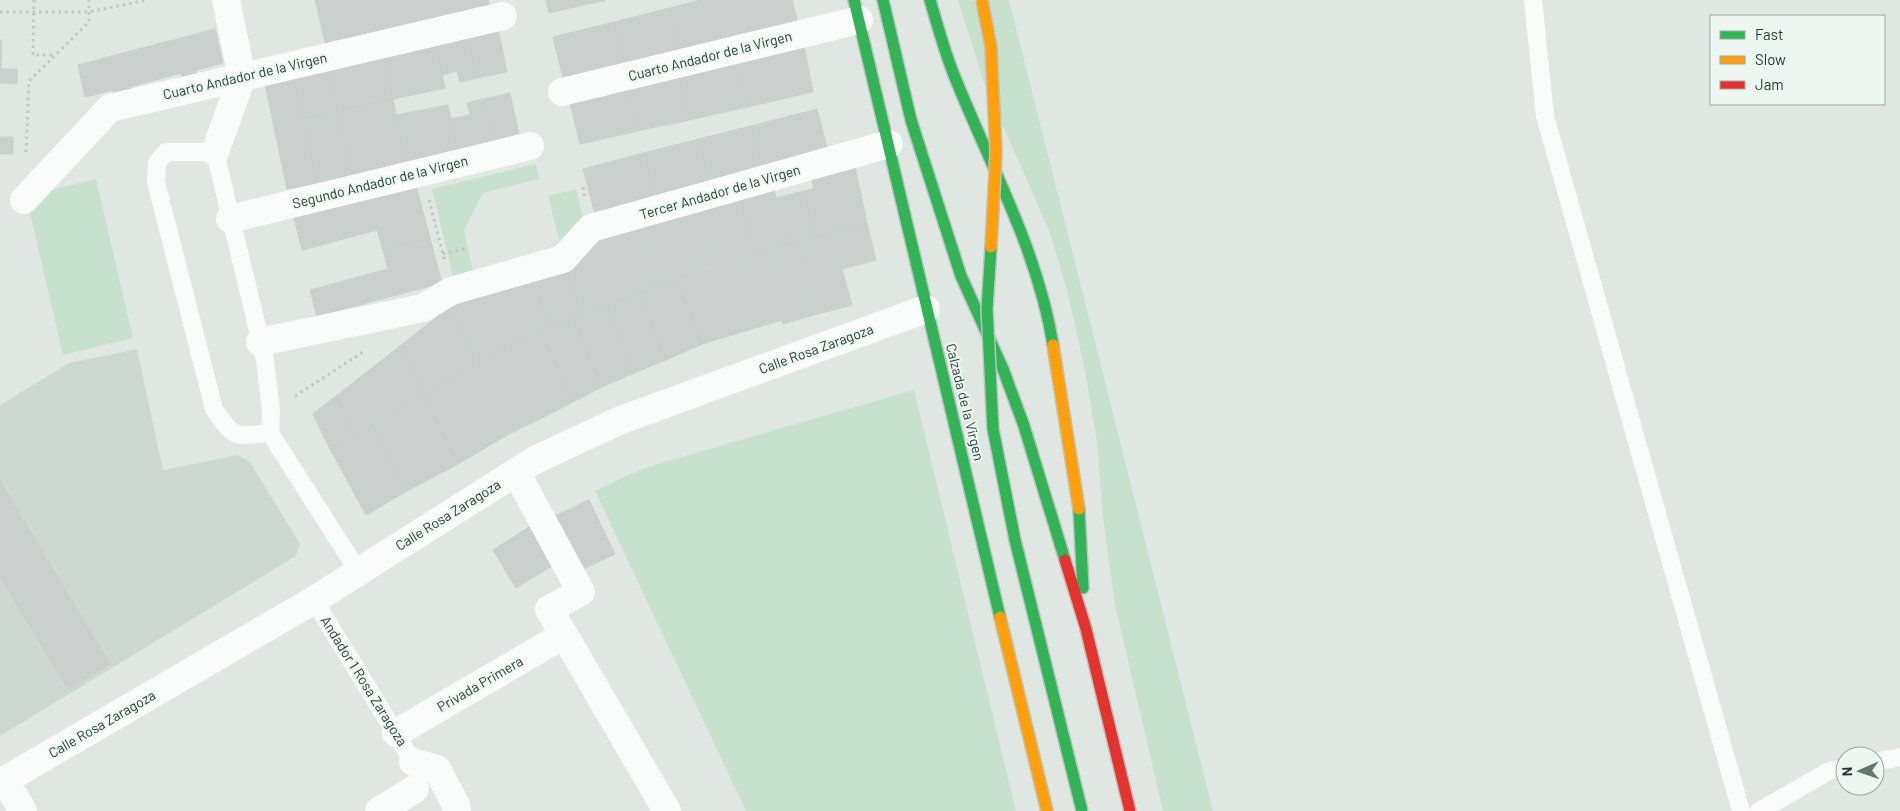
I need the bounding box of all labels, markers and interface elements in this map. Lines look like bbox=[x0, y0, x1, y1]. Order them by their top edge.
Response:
legend bbox=[1710, 15, 1885, 105]
text: Fast bbox=[1755, 25, 1783, 43]
street label: Cuarto Andador de la Virgen bbox=[626, 27, 793, 84]
street label: Cuarto Andador de la Virgen bbox=[161, 48, 329, 103]
text: Slow bbox=[1755, 50, 1786, 68]
text: Jam bbox=[1755, 75, 1784, 93]
street label: Segundo Andador de la Virgen bbox=[290, 151, 469, 212]
street label: Tercer Andador de la Virgen bbox=[638, 160, 802, 223]
street label: Calle Rosa Zaragoza bbox=[756, 320, 875, 377]
street label: Calzada de la Virgen bbox=[943, 342, 988, 462]
street label: Calle Rosa Zaragoza bbox=[392, 475, 503, 554]
street label: Andador 1 Rosa Zaragoza bbox=[317, 613, 411, 749]
street label: Privada Primera bbox=[434, 652, 526, 715]
street label: Calle Rosa Zaragoza bbox=[45, 686, 158, 761]
north arrow bbox=[1835, 746, 1885, 796]
text: N bbox=[1838, 767, 1855, 776]

